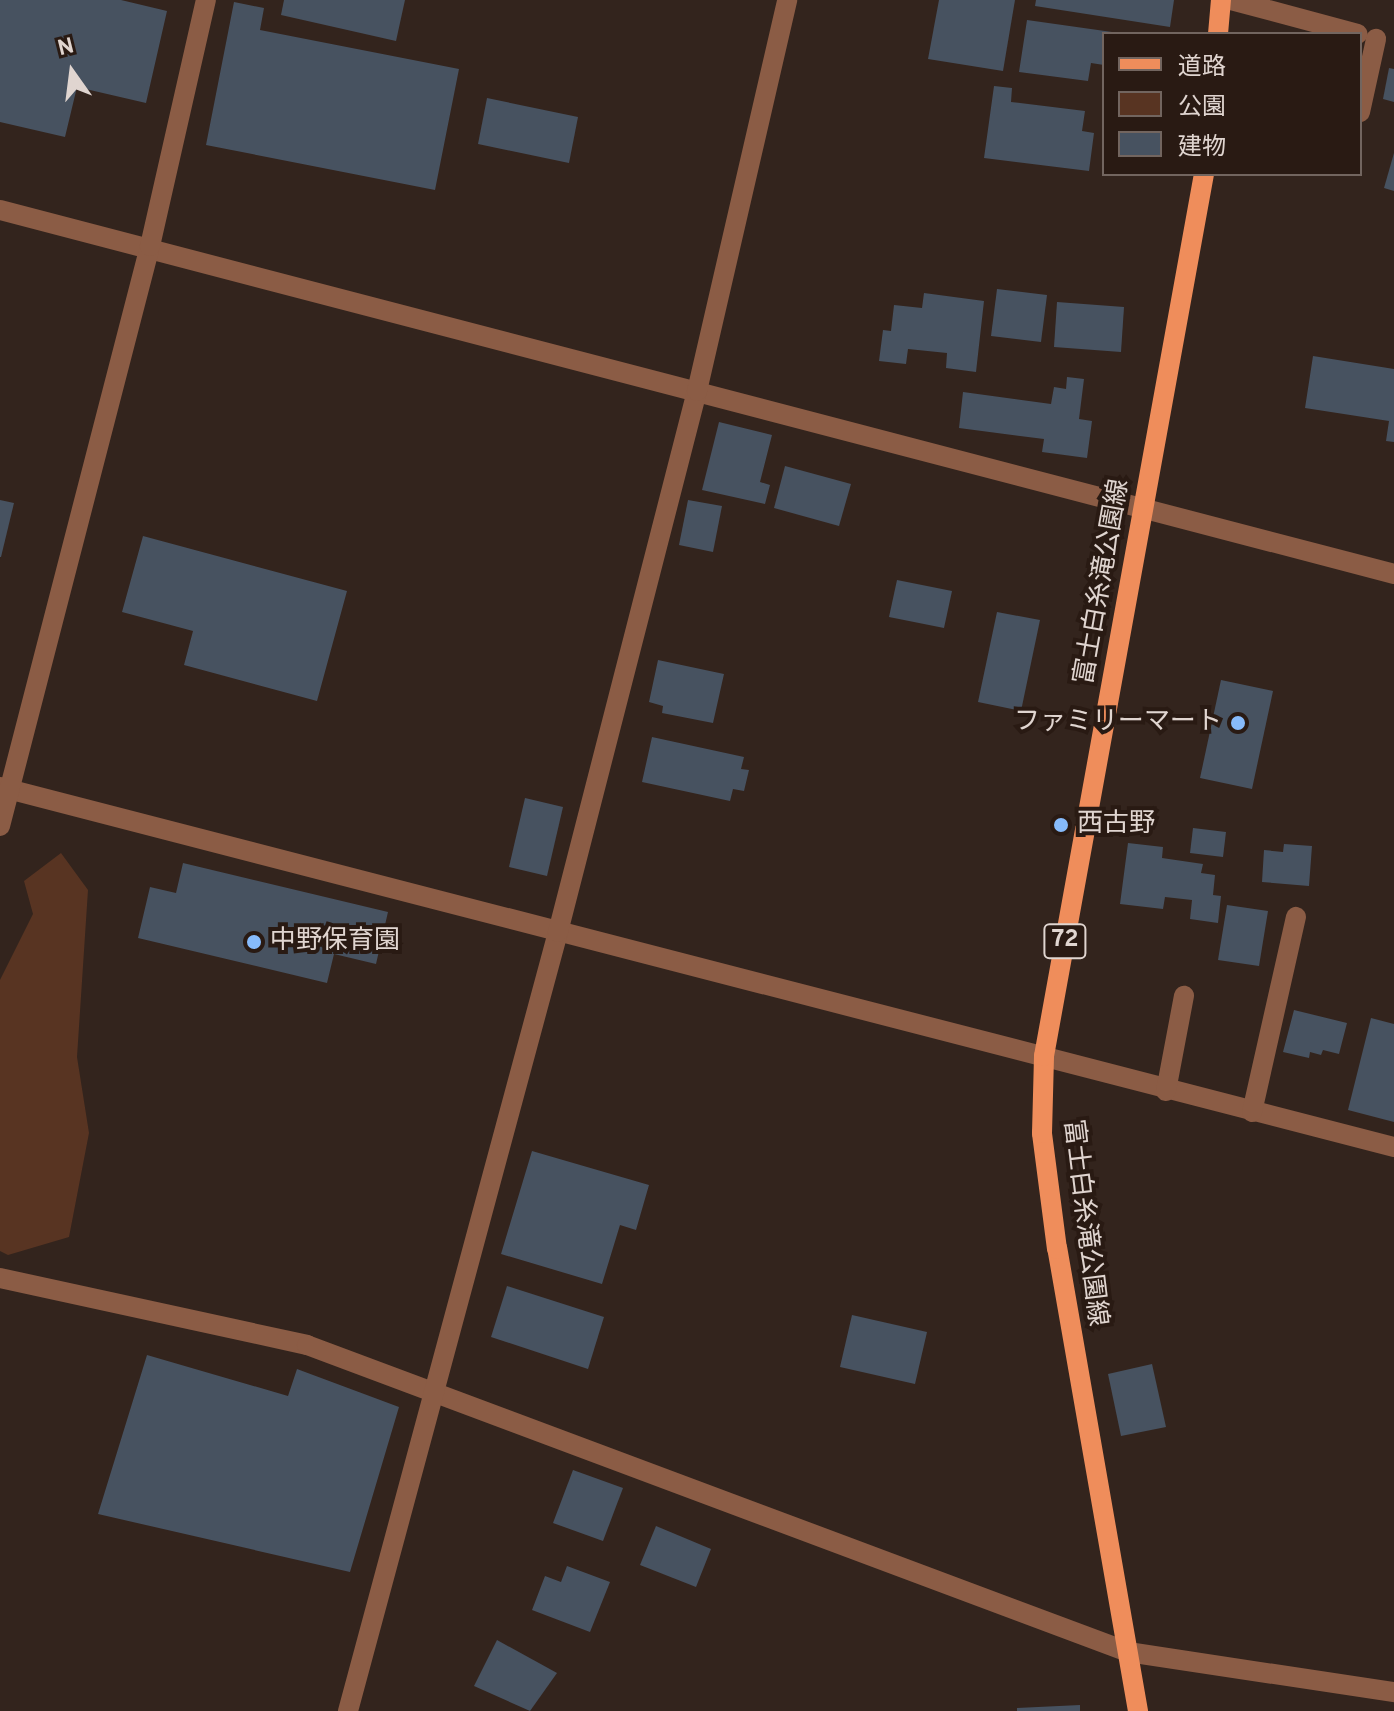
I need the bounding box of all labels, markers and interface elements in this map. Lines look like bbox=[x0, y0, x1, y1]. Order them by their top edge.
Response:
north arrow bbox=[32, 32, 112, 112]
legend bbox=[1102, 32, 1362, 176]
text: N bbox=[55, 33, 77, 63]
text: 道路 bbox=[1178, 53, 1226, 83]
text: 公園 bbox=[1178, 93, 1226, 123]
text: 建物 bbox=[1178, 133, 1226, 163]
street label: 富士白糸滝公園線 bbox=[1070, 477, 1136, 687]
place label: ファミリーマート bbox=[1014, 707, 1222, 739]
marker: ファミリーマート bbox=[1229, 714, 1247, 732]
place label: 西古野 bbox=[1077, 809, 1155, 841]
marker: 西古野 bbox=[1052, 816, 1070, 834]
road number: 72 bbox=[1043, 921, 1087, 961]
place label: 中野保育園 bbox=[270, 926, 400, 958]
marker: 中野保育園 bbox=[245, 933, 263, 951]
street label: 富士白糸滝公園線 bbox=[1056, 1118, 1112, 1328]

